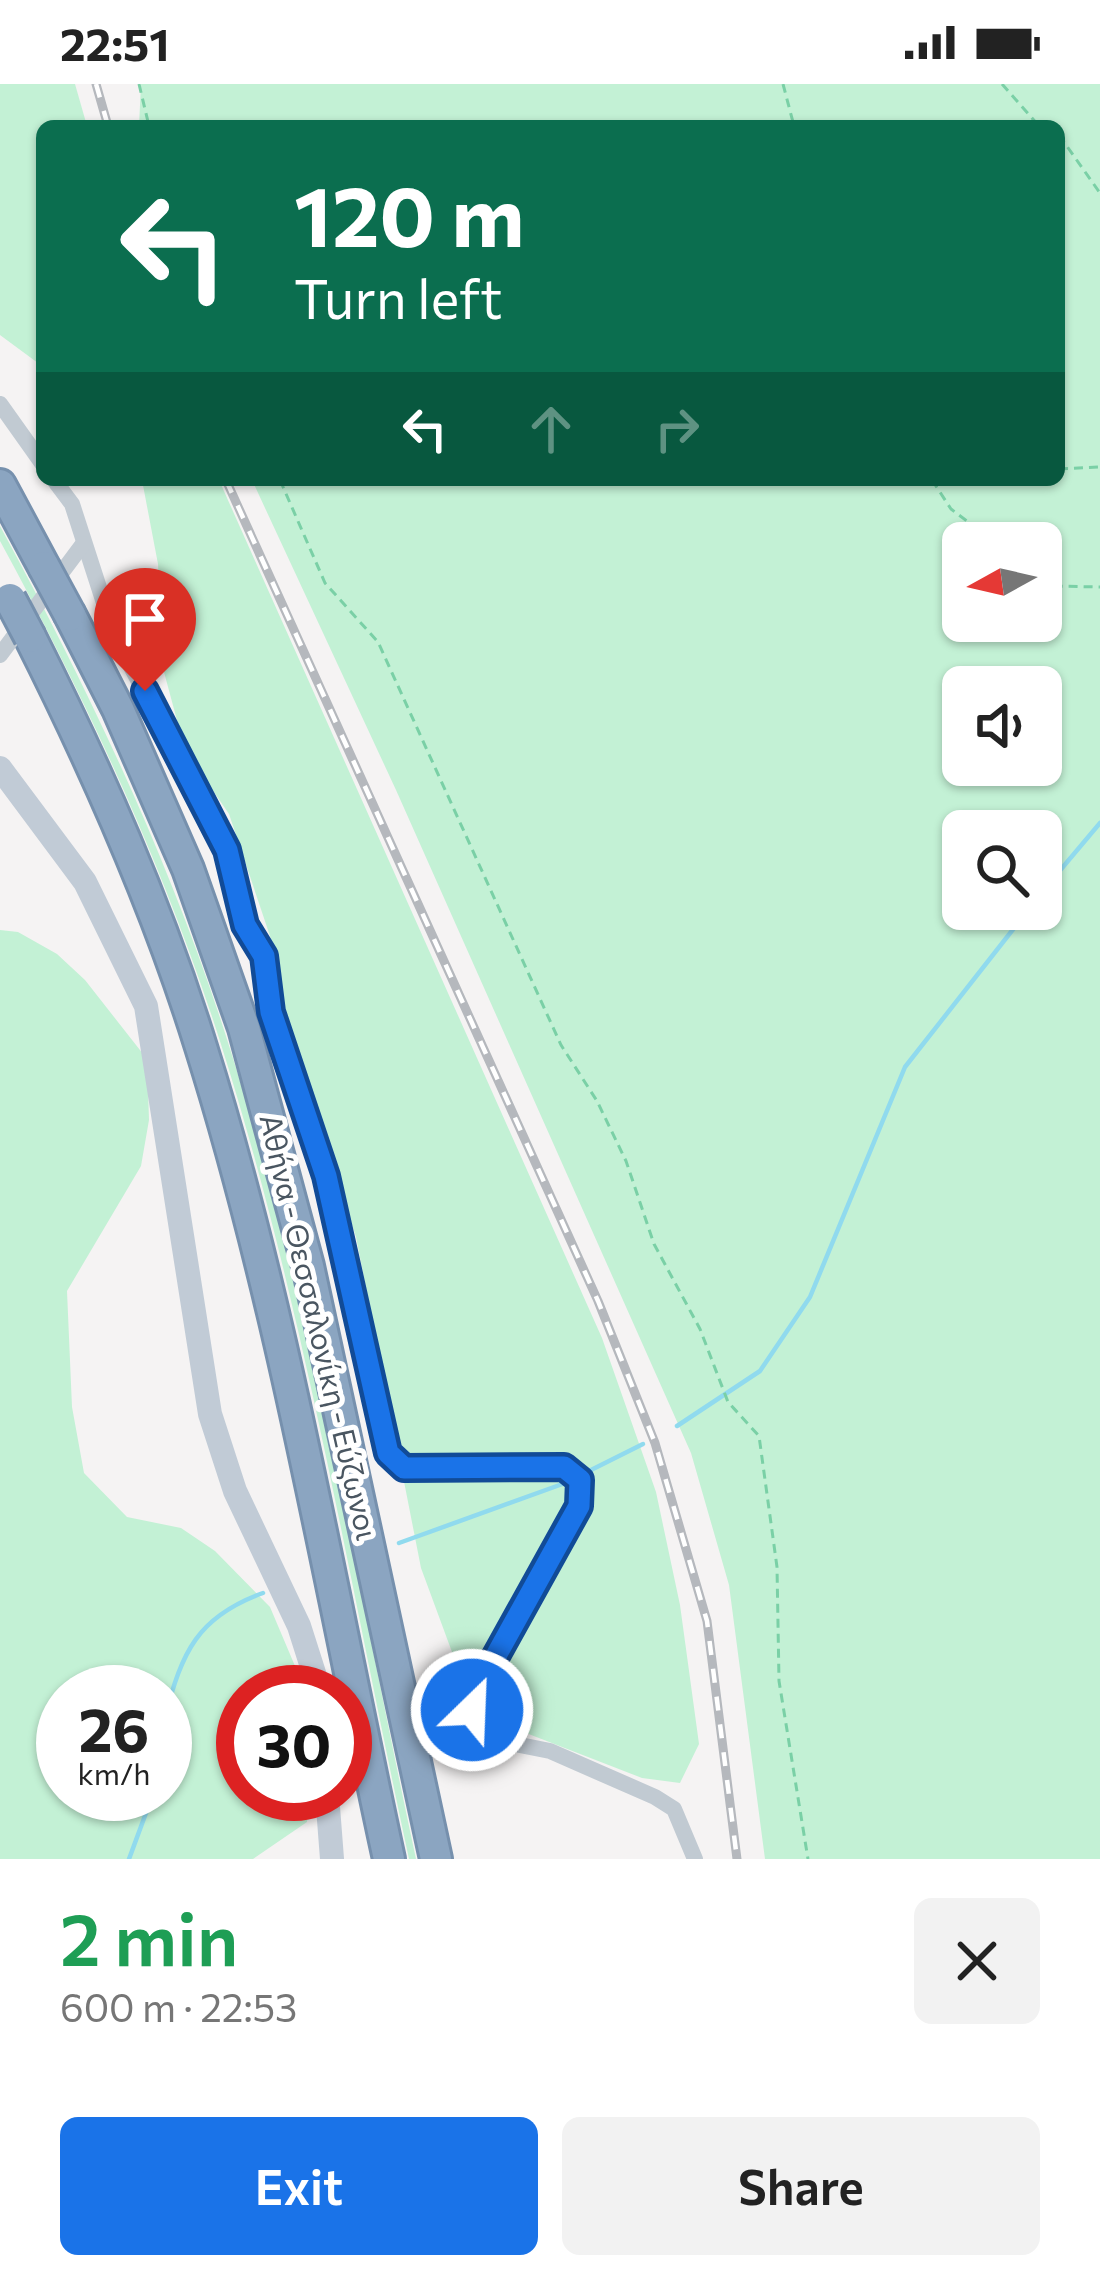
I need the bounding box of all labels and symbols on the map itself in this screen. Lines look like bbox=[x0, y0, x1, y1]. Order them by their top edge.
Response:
north arrow bbox=[942, 522, 1062, 642]
pin bbox=[94, 568, 196, 691]
street label: Αθήνα - Θεσσαλονίκη - Εύζωνοι bbox=[253, 1110, 387, 1543]
position arrow bbox=[409, 1647, 535, 1773]
speed limit sign: 30 bbox=[216, 1665, 372, 1821]

